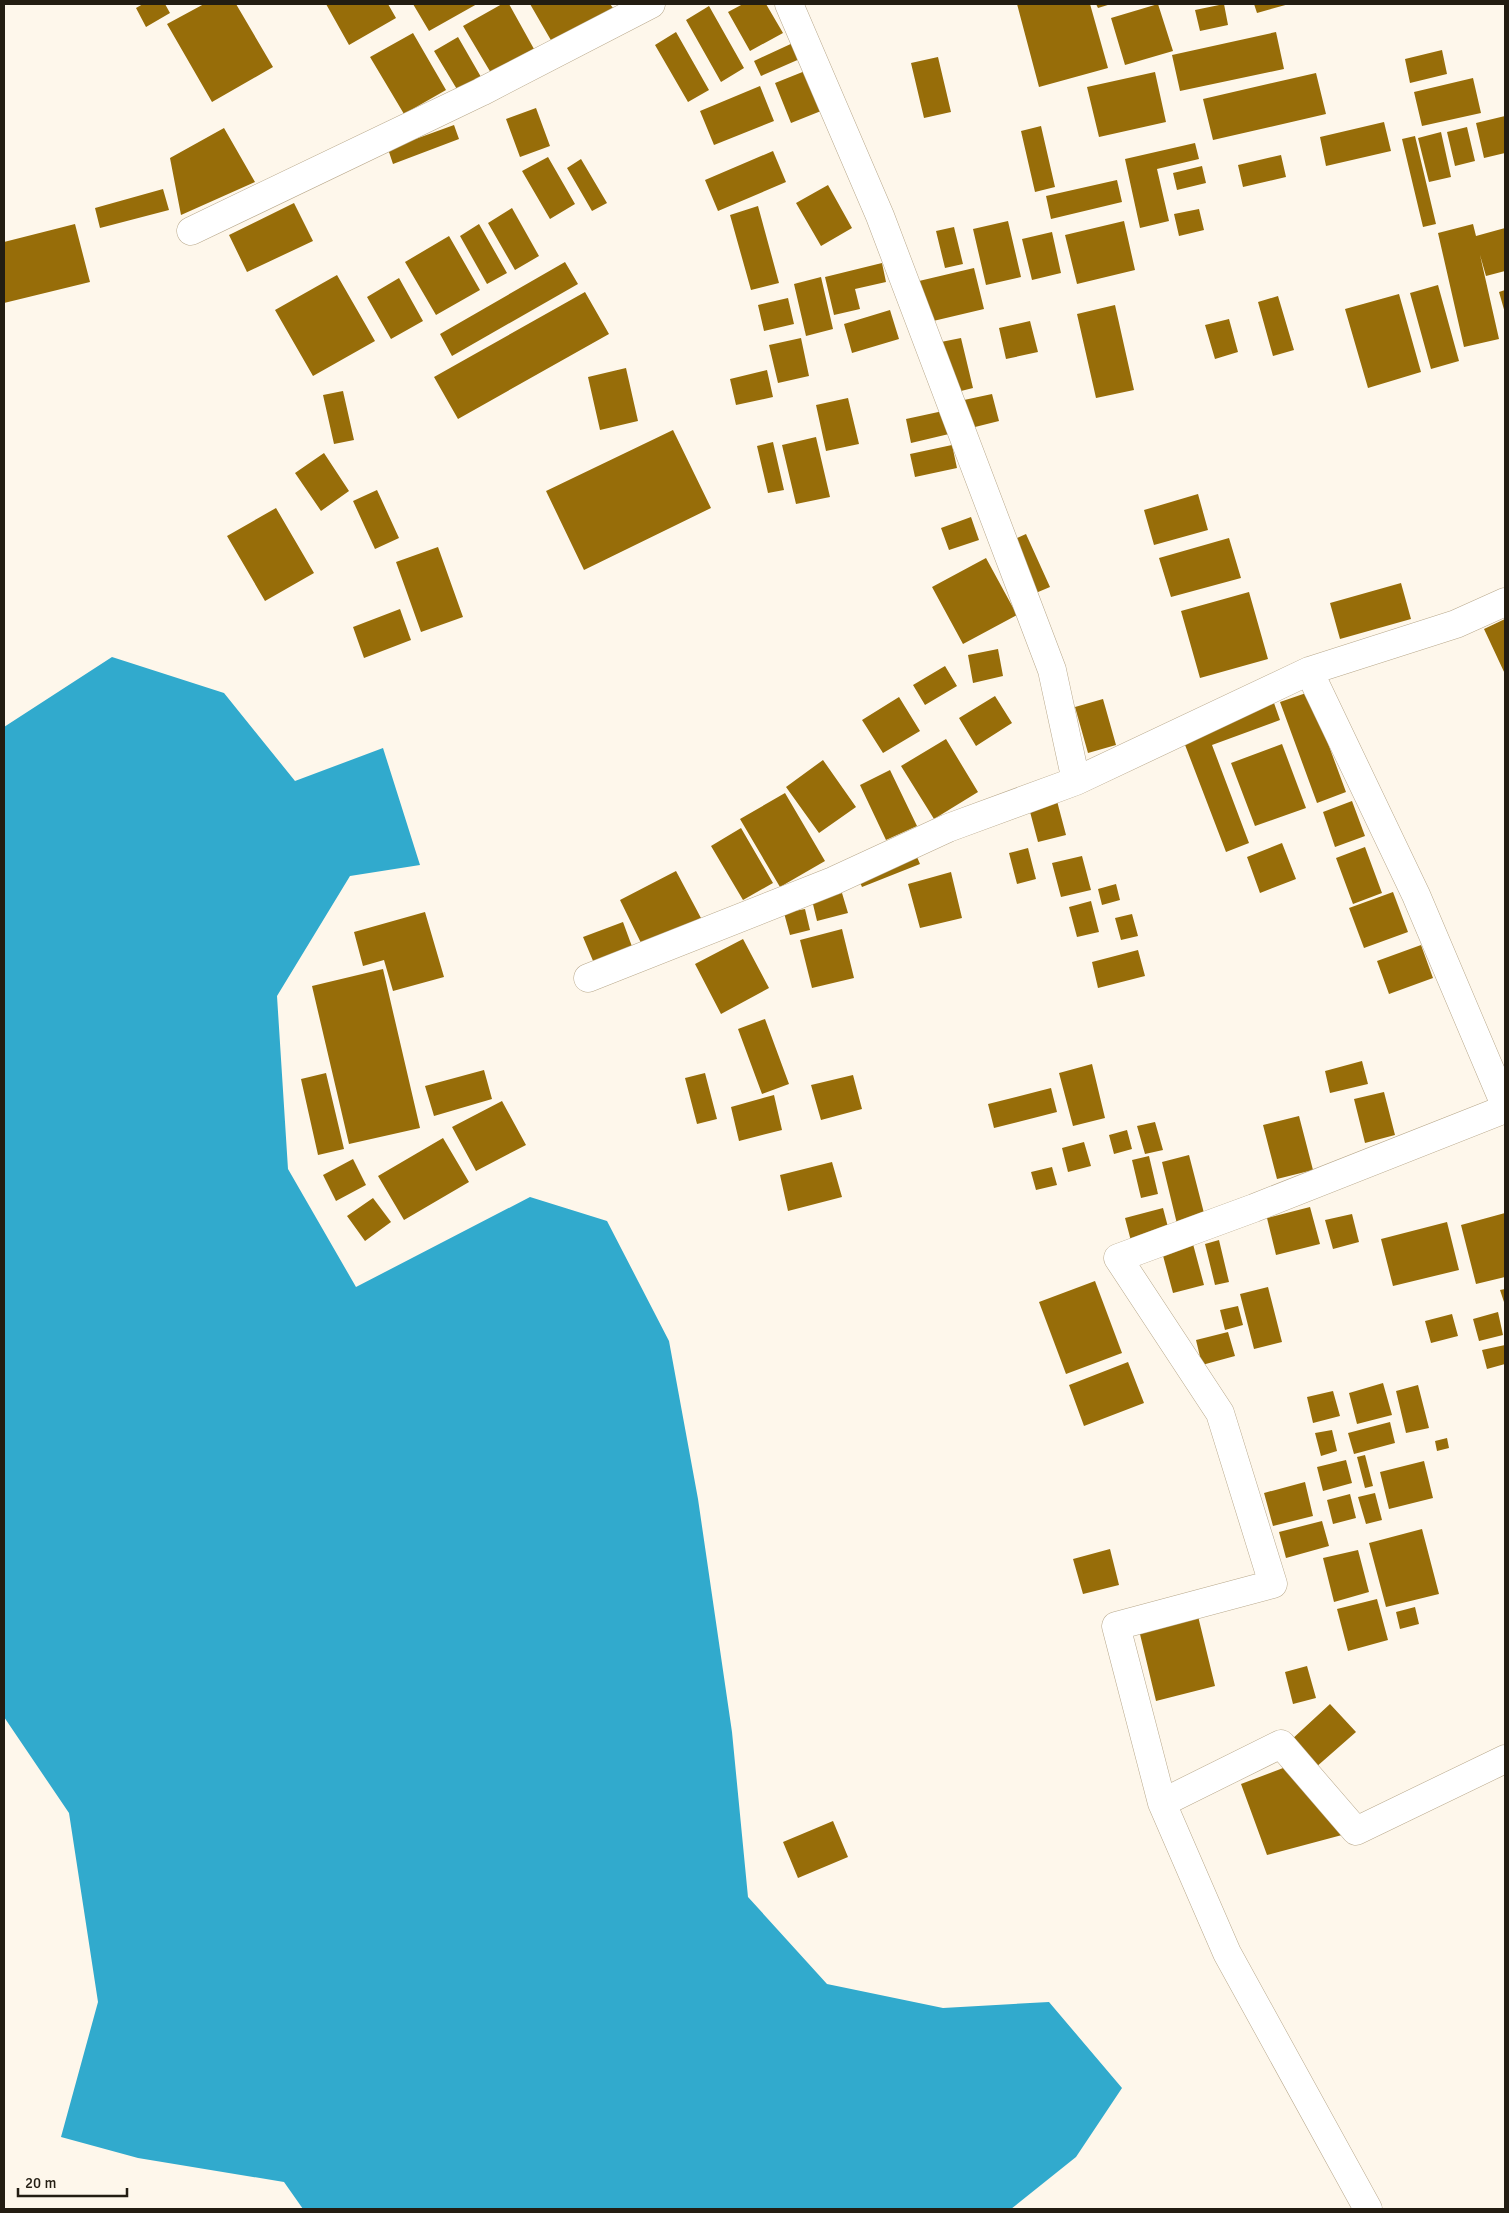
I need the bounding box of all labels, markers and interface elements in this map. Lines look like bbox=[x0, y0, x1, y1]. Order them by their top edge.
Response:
scale bar bbox=[18, 2166, 126, 2198]
text: 20 m bbox=[25, 2174, 56, 2192]

